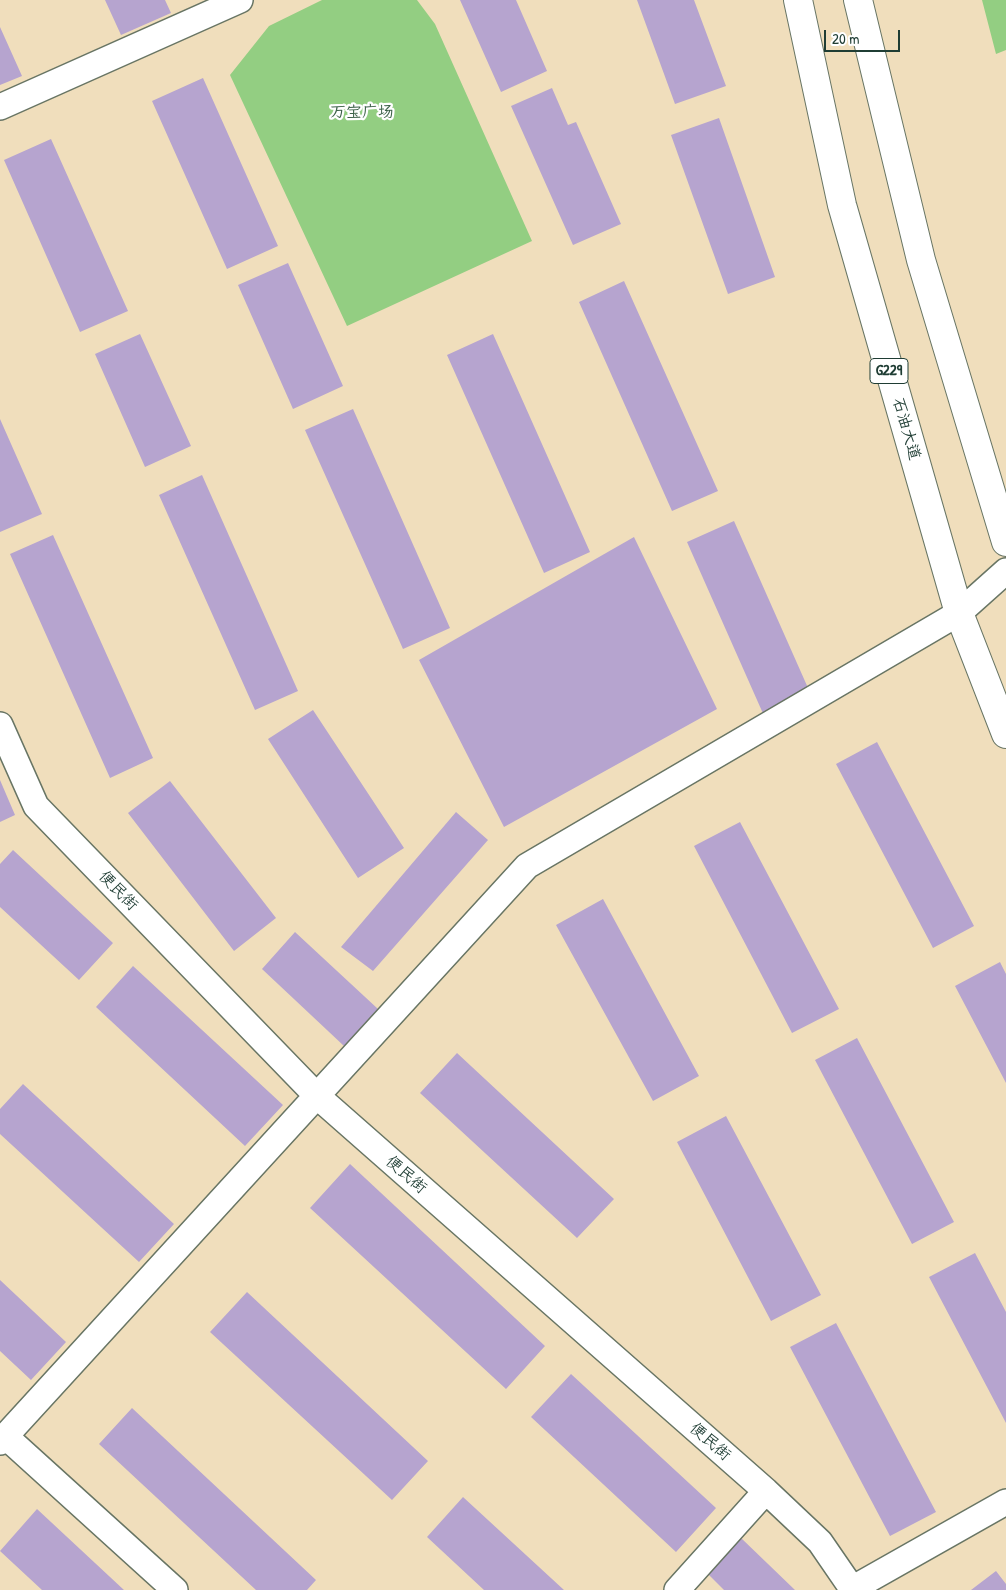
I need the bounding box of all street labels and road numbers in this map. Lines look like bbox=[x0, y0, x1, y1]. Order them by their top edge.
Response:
road number: G229 bbox=[870, 358, 908, 384]
street label: 石油大道 bbox=[888, 396, 924, 462]
street label: 便民街 bbox=[94, 867, 142, 915]
street label: 便民街 bbox=[382, 1152, 430, 1198]
street label: 便民街 bbox=[686, 1419, 734, 1465]

